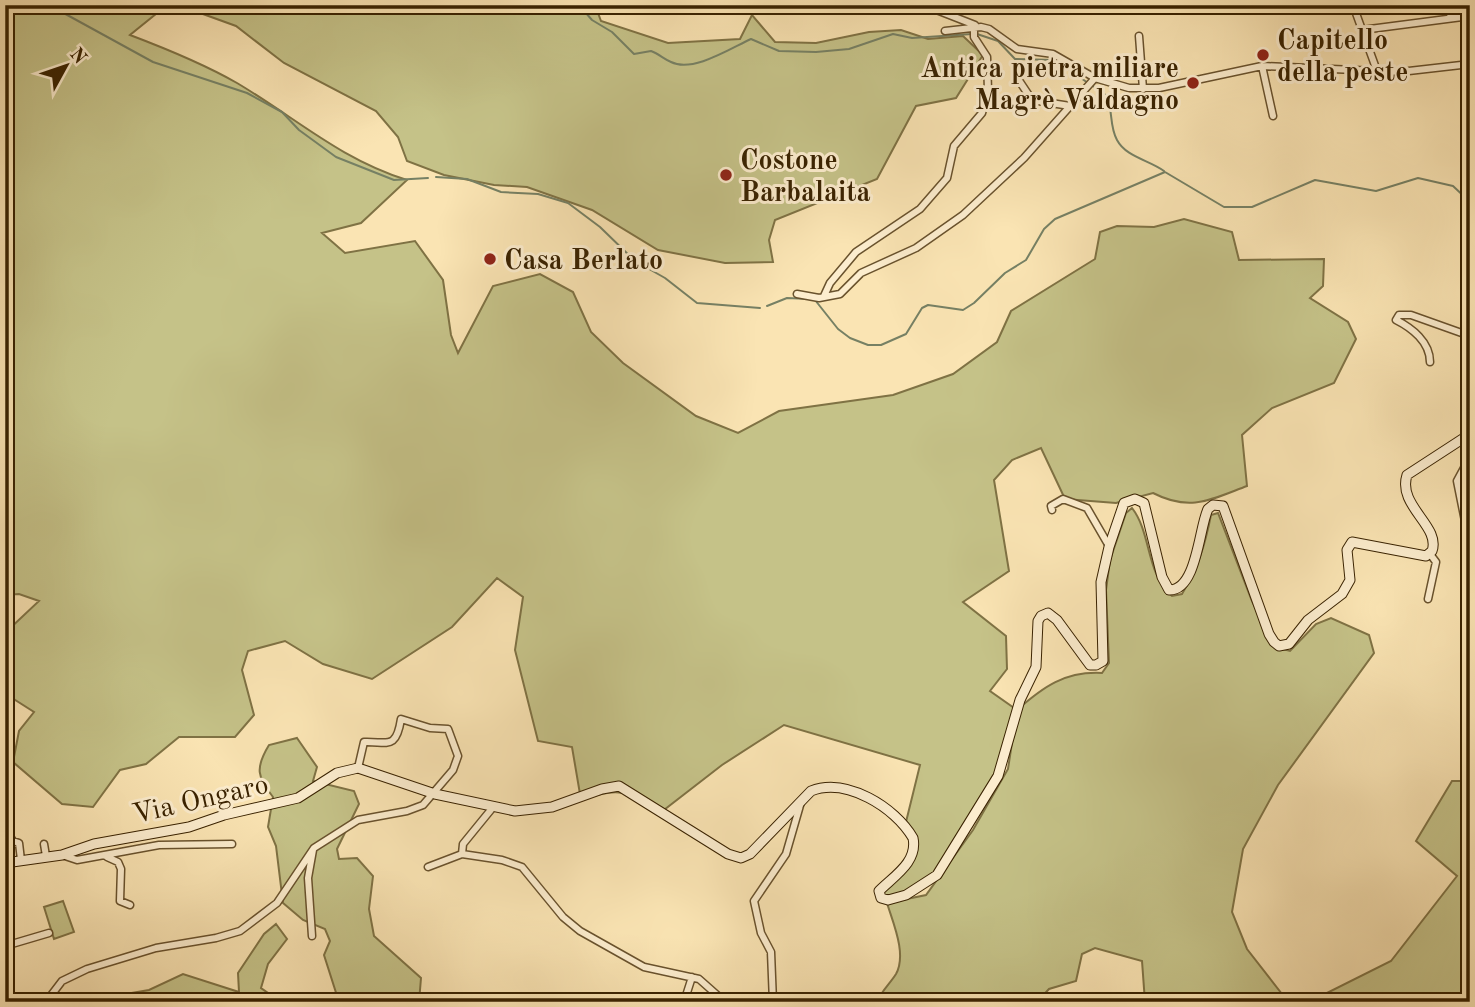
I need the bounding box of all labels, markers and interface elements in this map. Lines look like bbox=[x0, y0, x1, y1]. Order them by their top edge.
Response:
place label: Capitello della peste bbox=[1277, 28, 1409, 88]
north arrow bbox=[32, 32, 102, 102]
text: N bbox=[65, 45, 89, 69]
marker: Capitello della peste bbox=[1255, 47, 1271, 63]
place label: Antica pietra miliare Magrè Valdagno bbox=[920, 56, 1179, 116]
marker: Antica pietra miliare Magrè Valdagno bbox=[1185, 75, 1201, 91]
place label: Costone Barbalaita bbox=[740, 148, 871, 208]
marker: Costone Barbalaita bbox=[718, 167, 734, 183]
place label: Casa Berlato bbox=[504, 248, 663, 276]
marker: Casa Berlato bbox=[482, 251, 498, 267]
street label: Via Ongaro bbox=[130, 772, 271, 830]

